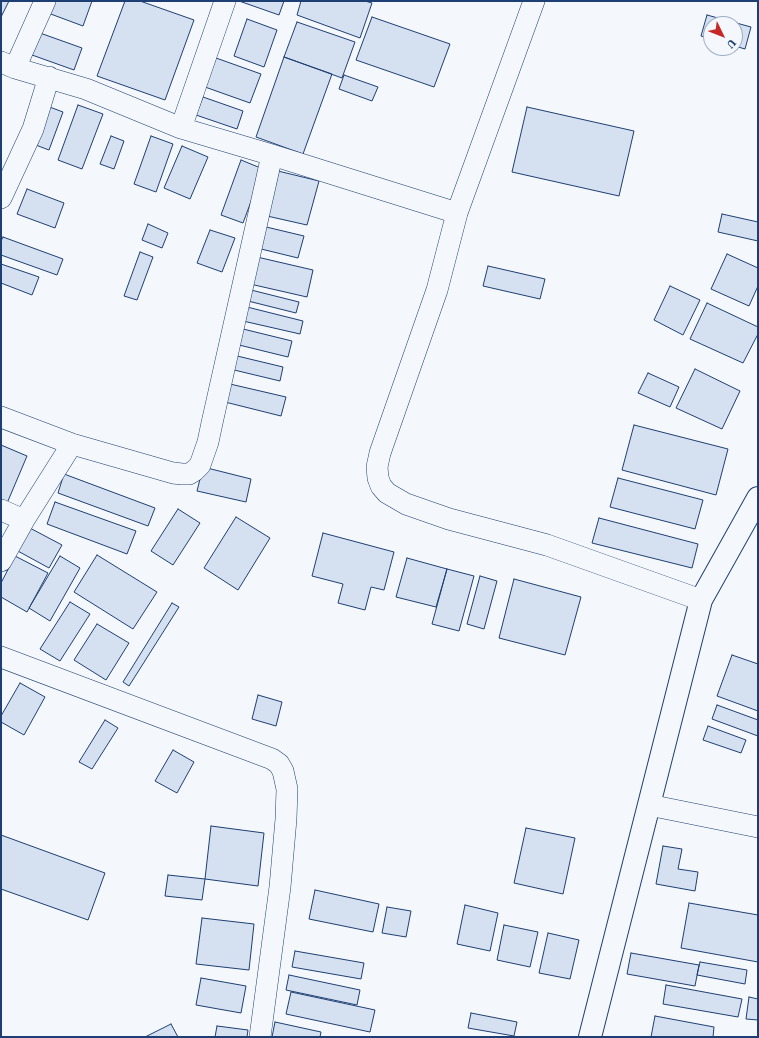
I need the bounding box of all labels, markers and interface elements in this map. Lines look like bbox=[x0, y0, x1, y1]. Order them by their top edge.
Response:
north arrow bbox=[703, 16, 743, 56]
text: U bbox=[723, 36, 740, 52]

